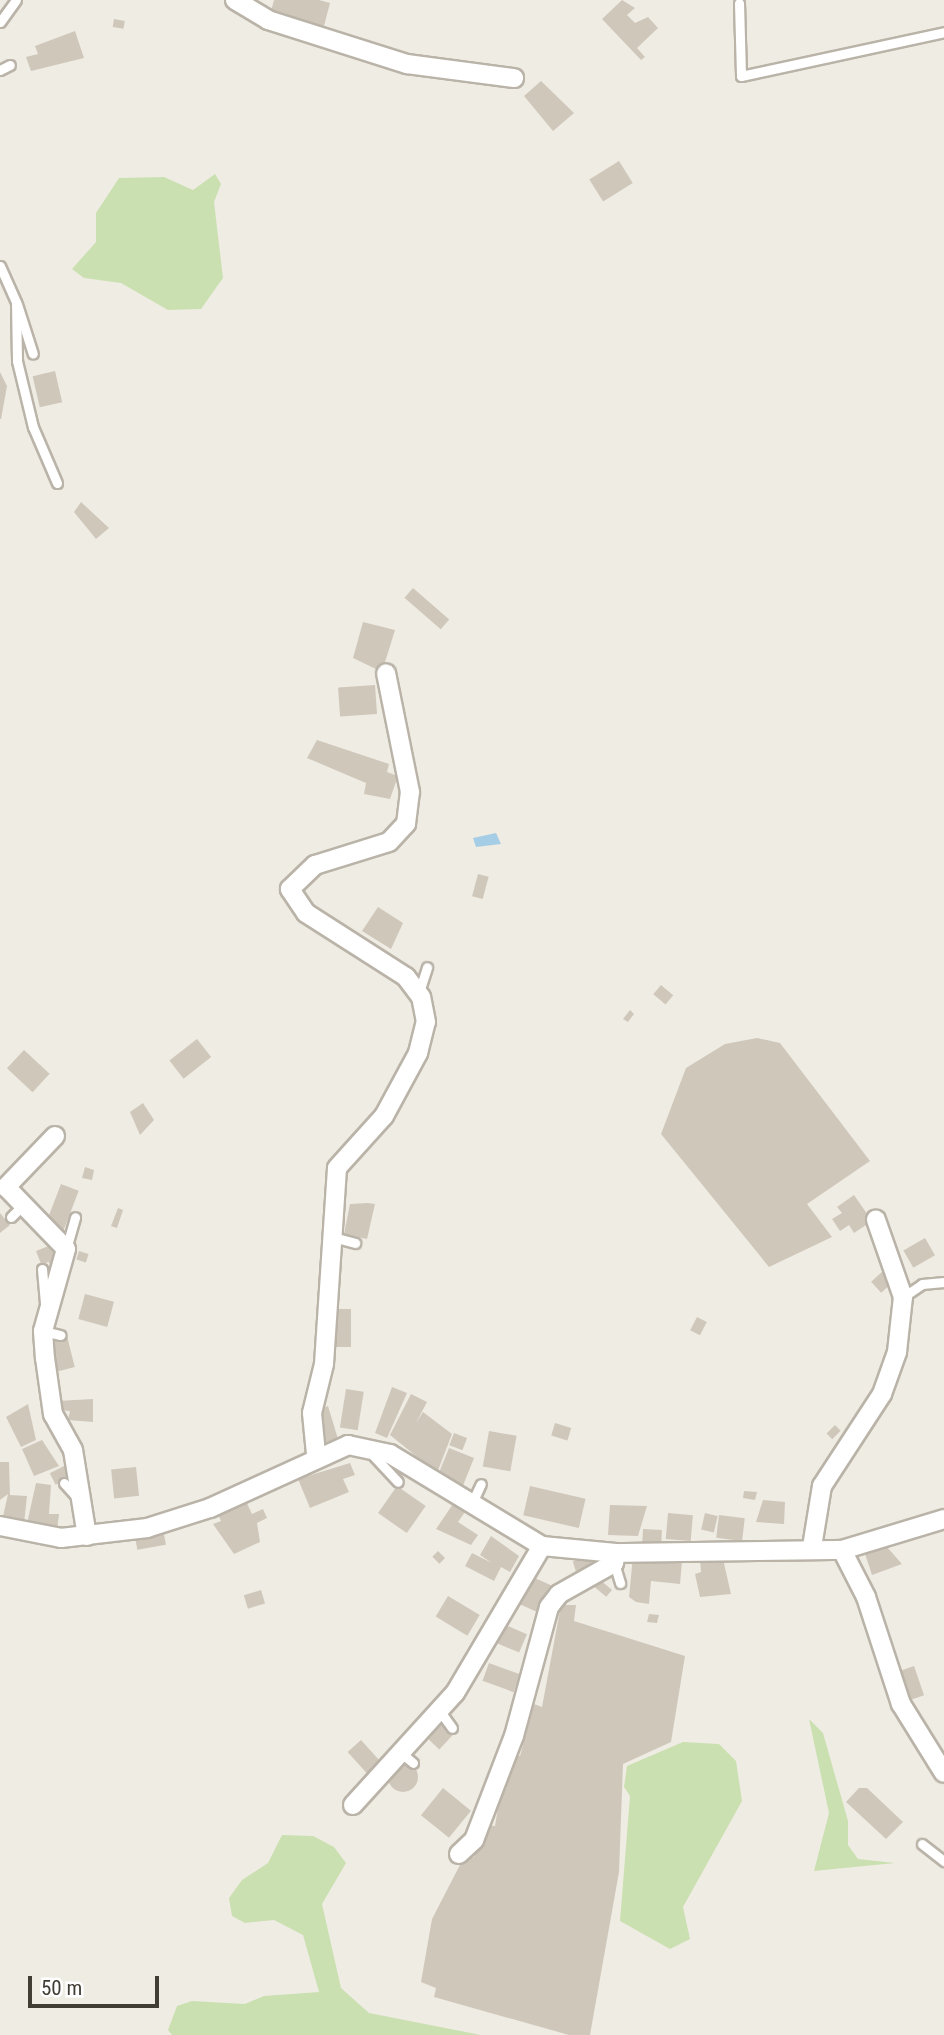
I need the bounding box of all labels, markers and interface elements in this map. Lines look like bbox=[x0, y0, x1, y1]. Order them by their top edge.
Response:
scale bar bbox=[32, 1962, 163, 2006]
text: 50 m bbox=[41, 1976, 82, 2000]

